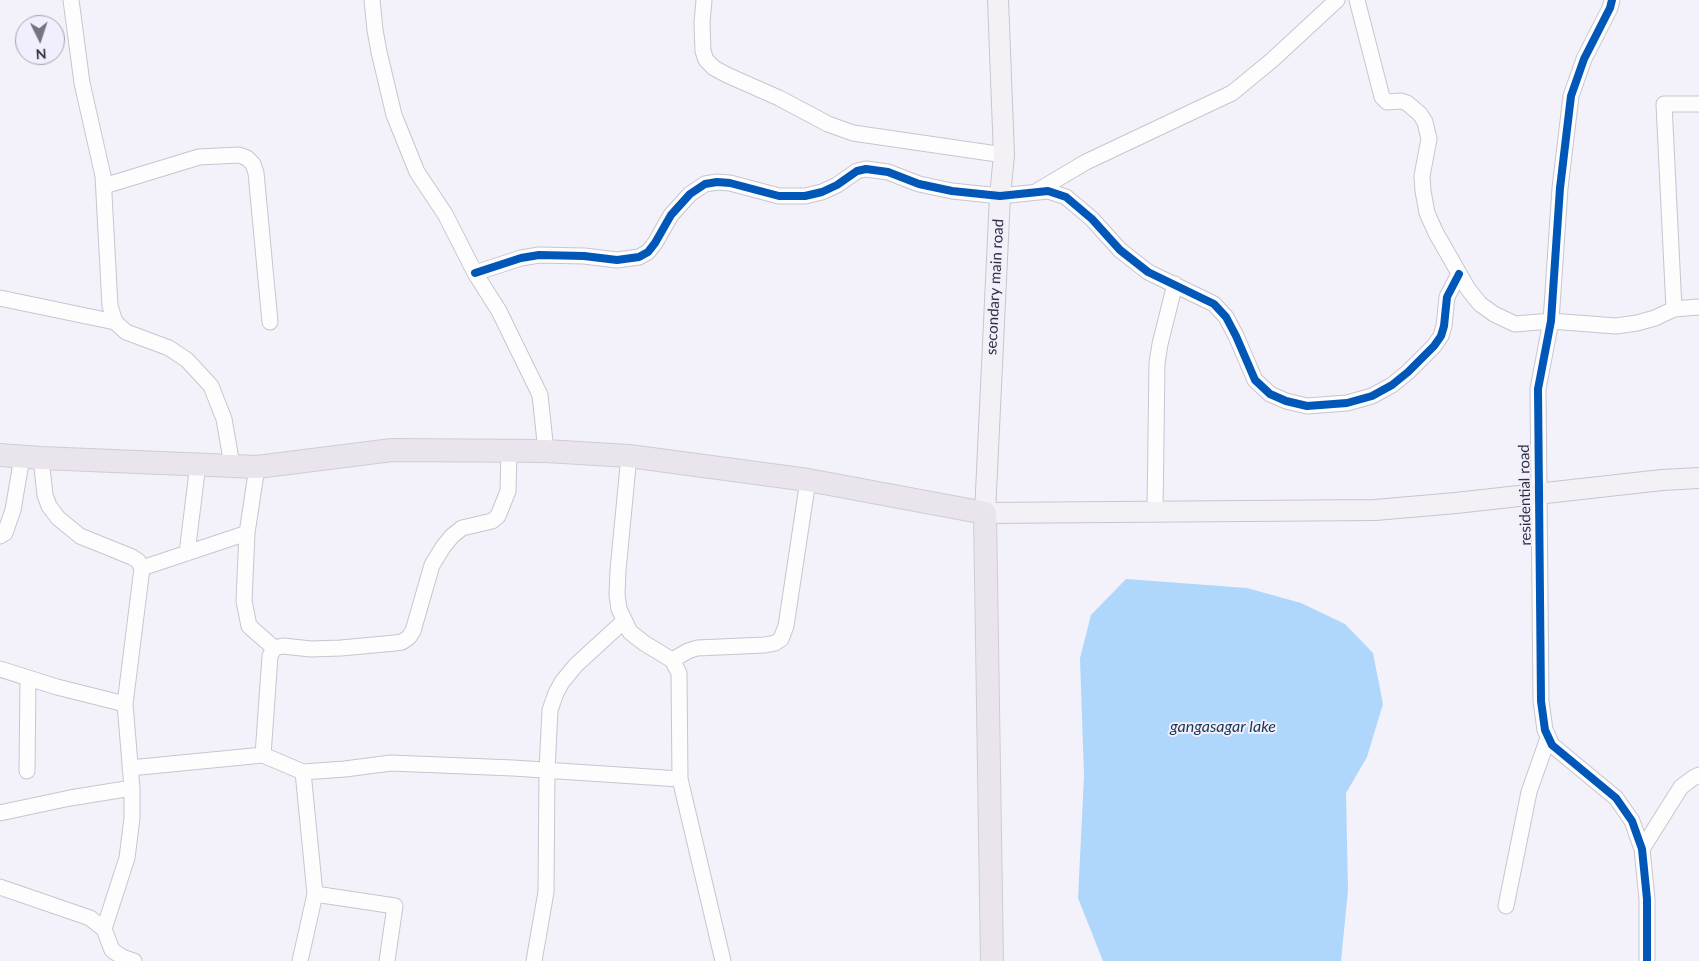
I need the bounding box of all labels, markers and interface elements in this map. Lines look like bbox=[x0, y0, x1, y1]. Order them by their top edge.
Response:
north arrow bbox=[15, 15, 65, 65]
text: N bbox=[35, 46, 47, 63]
street label: secondary main road bbox=[982, 218, 1008, 356]
street label: residential road bbox=[1515, 444, 1535, 546]
water label: gangasagar lake bbox=[1170, 717, 1276, 737]

